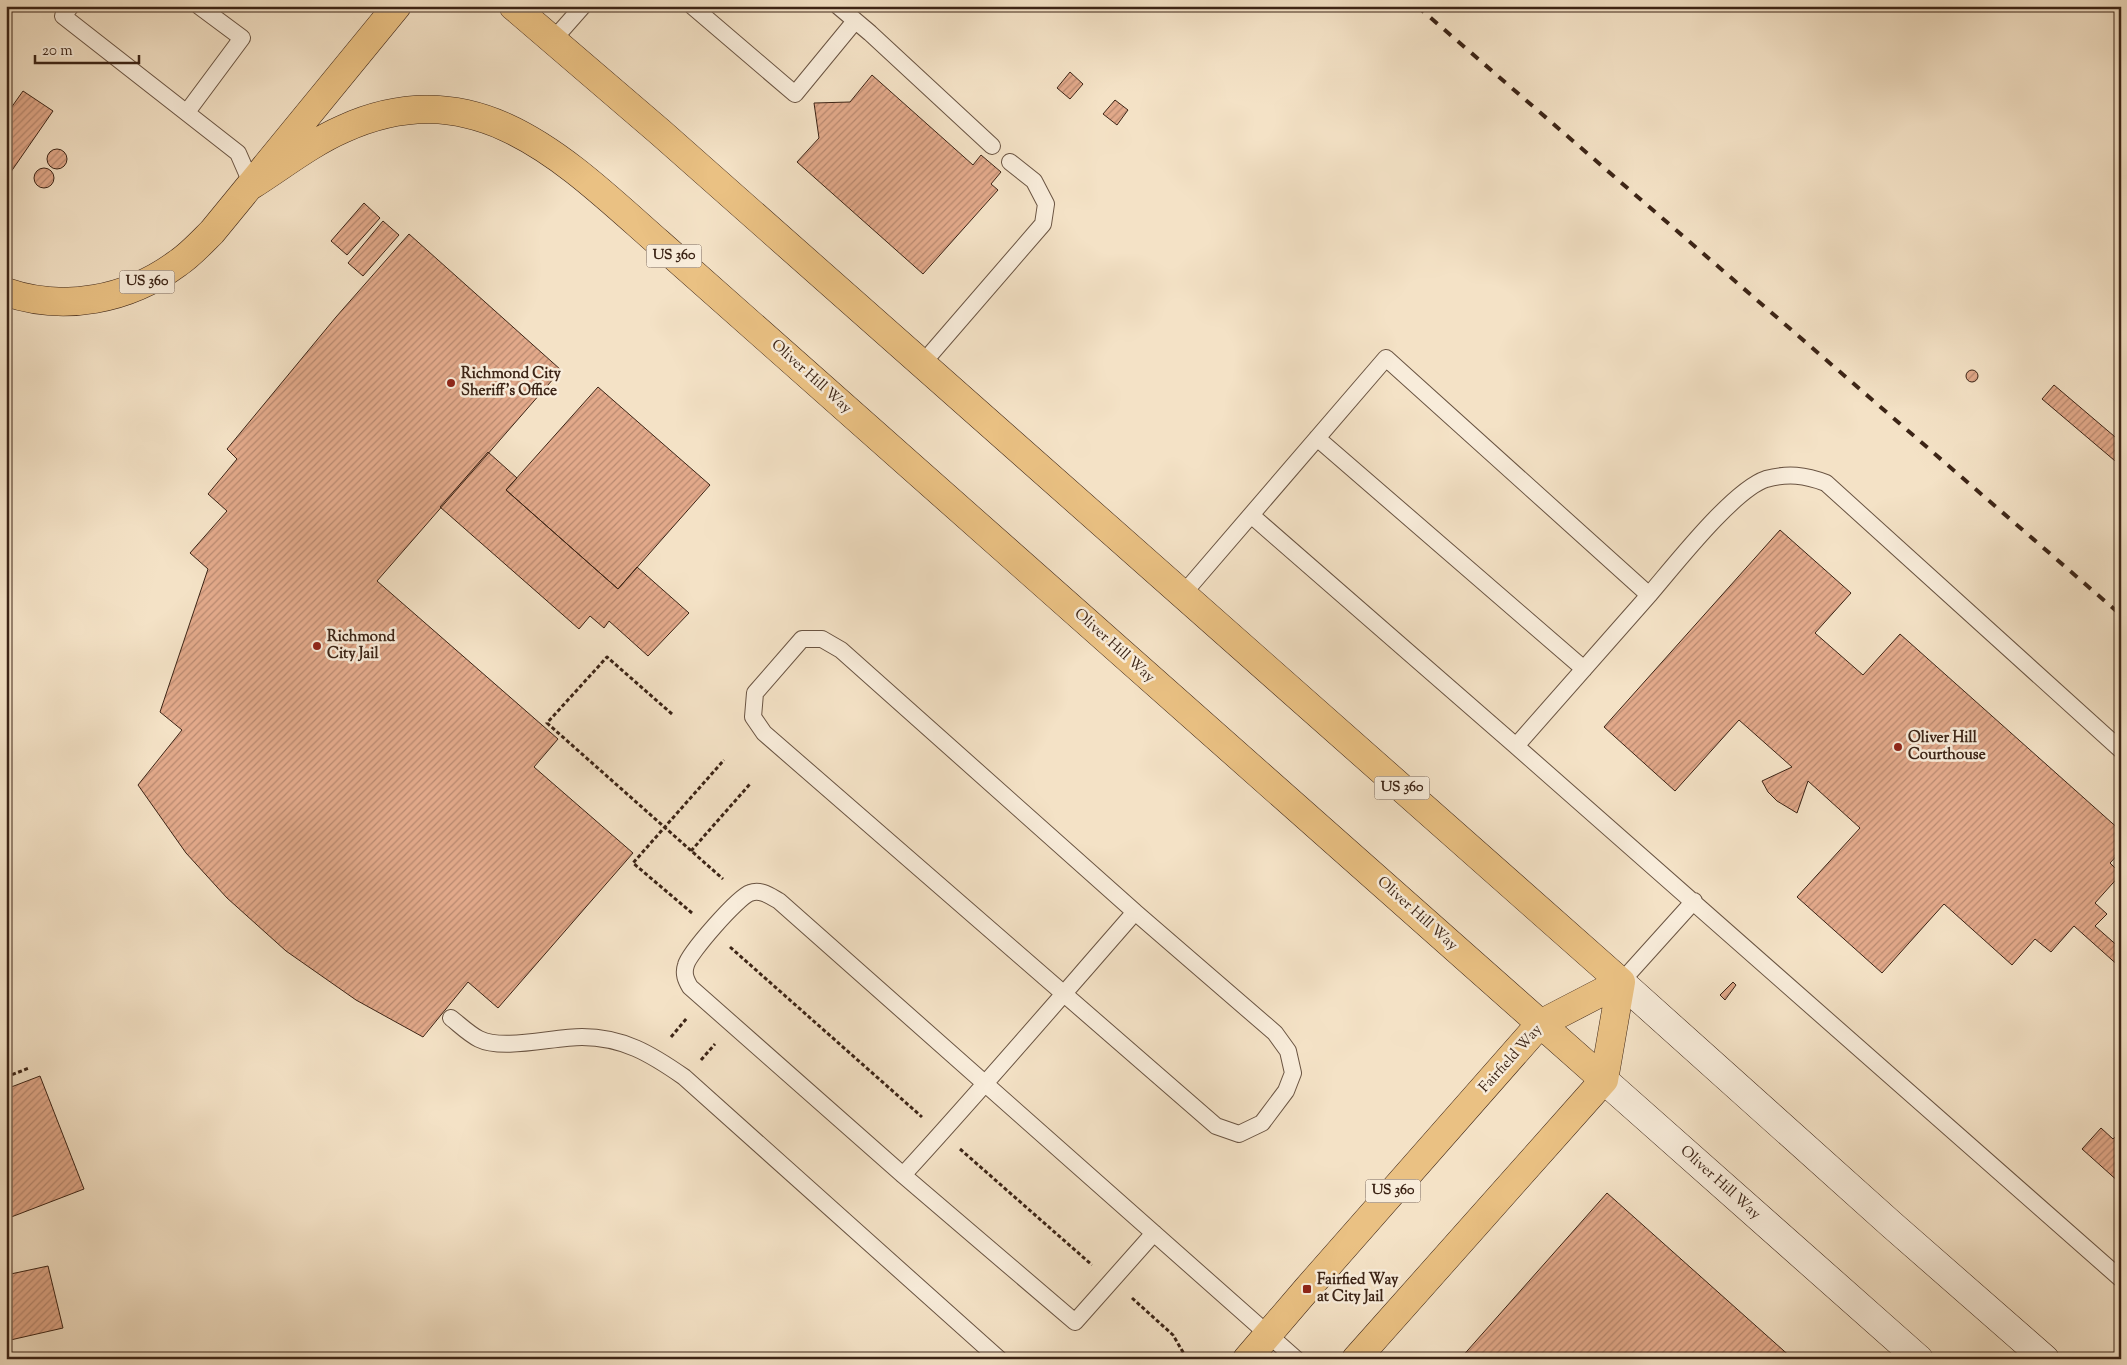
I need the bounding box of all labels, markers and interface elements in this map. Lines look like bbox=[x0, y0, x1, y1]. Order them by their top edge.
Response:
scale bar bbox=[35, 32, 139, 64]
text: 20 m bbox=[42, 41, 73, 62]
road number: US 360 bbox=[646, 245, 702, 268]
road number: US 360 bbox=[120, 270, 174, 294]
street label: Oliver Hill Way bbox=[766, 335, 856, 419]
place label: Richmond City Sheriff's Office bbox=[461, 364, 562, 402]
marker: Richmond City Sheriff's Office bbox=[445, 377, 457, 389]
street label: Oliver Hill Way bbox=[1069, 604, 1159, 688]
place label: Richmond City Jail bbox=[327, 627, 396, 665]
marker: Richmond City Jail bbox=[311, 640, 323, 652]
place label: Oliver Hill Courthouse bbox=[1908, 728, 1986, 766]
marker: Oliver Hill Courthouse bbox=[1892, 741, 1904, 753]
road number: US 360 bbox=[1374, 776, 1430, 800]
street label: Oliver Hill Way bbox=[1372, 872, 1462, 956]
street label: Fairfield Way bbox=[1475, 1020, 1548, 1098]
street label: Oliver Hill Way bbox=[1675, 1141, 1765, 1225]
road number: US 360 bbox=[1366, 1180, 1420, 1202]
place label: Fairfied Way at City Jail bbox=[1317, 1270, 1399, 1308]
marker: Fairfied Way at City Jail bbox=[1301, 1283, 1313, 1295]

